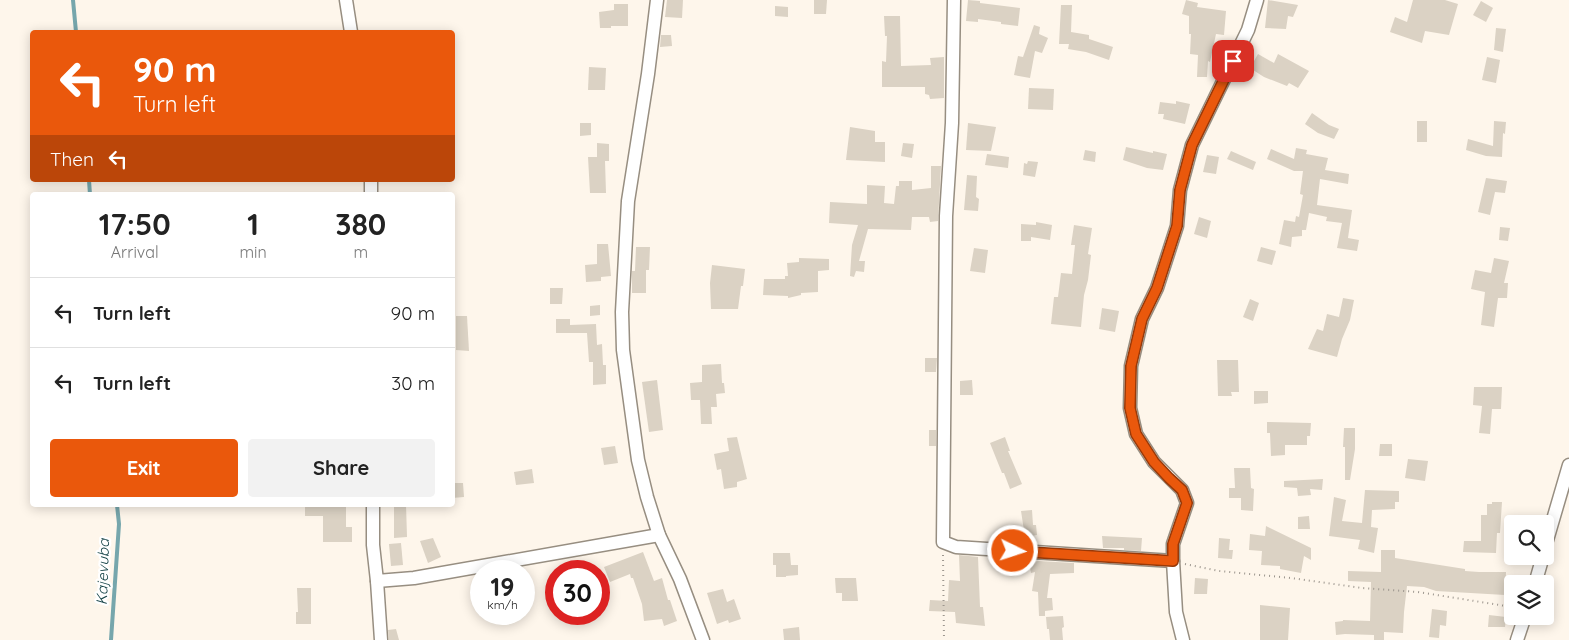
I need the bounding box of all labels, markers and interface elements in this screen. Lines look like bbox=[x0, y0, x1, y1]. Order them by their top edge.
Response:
pin bbox=[1212, 40, 1254, 82]
text: 90 m bbox=[133, 47, 216, 91]
icon: arrive bbox=[1219, 47, 1247, 75]
icon: left bbox=[50, 50, 115, 115]
text: Turn left bbox=[133, 90, 216, 118]
icon: left bbox=[104, 145, 132, 173]
text: Then bbox=[50, 147, 94, 171]
text: 17:50 bbox=[99, 205, 171, 243]
text: 1 bbox=[247, 205, 259, 243]
text: 380 bbox=[335, 205, 386, 243]
text: Arrival bbox=[111, 242, 159, 262]
text: min bbox=[239, 242, 267, 262]
text: m bbox=[354, 242, 368, 262]
icon: left bbox=[50, 299, 78, 327]
text: Turn left bbox=[93, 301, 171, 325]
text: 90 m bbox=[391, 301, 435, 325]
icon: left bbox=[50, 369, 78, 397]
text: Turn left bbox=[93, 371, 171, 395]
text: 30 m bbox=[391, 371, 435, 395]
button: Exit bbox=[50, 439, 238, 497]
button: Share bbox=[248, 439, 435, 497]
map controls bbox=[1504, 515, 1554, 625]
button: search bbox=[1504, 515, 1554, 565]
position arrow bbox=[986, 524, 1038, 576]
water label: Kajevuba bbox=[92, 538, 113, 605]
speed limit sign: 30 bbox=[545, 560, 610, 625]
text: 19 bbox=[491, 571, 514, 602]
button: layers bbox=[1504, 575, 1554, 625]
text: km/h bbox=[487, 597, 518, 612]

